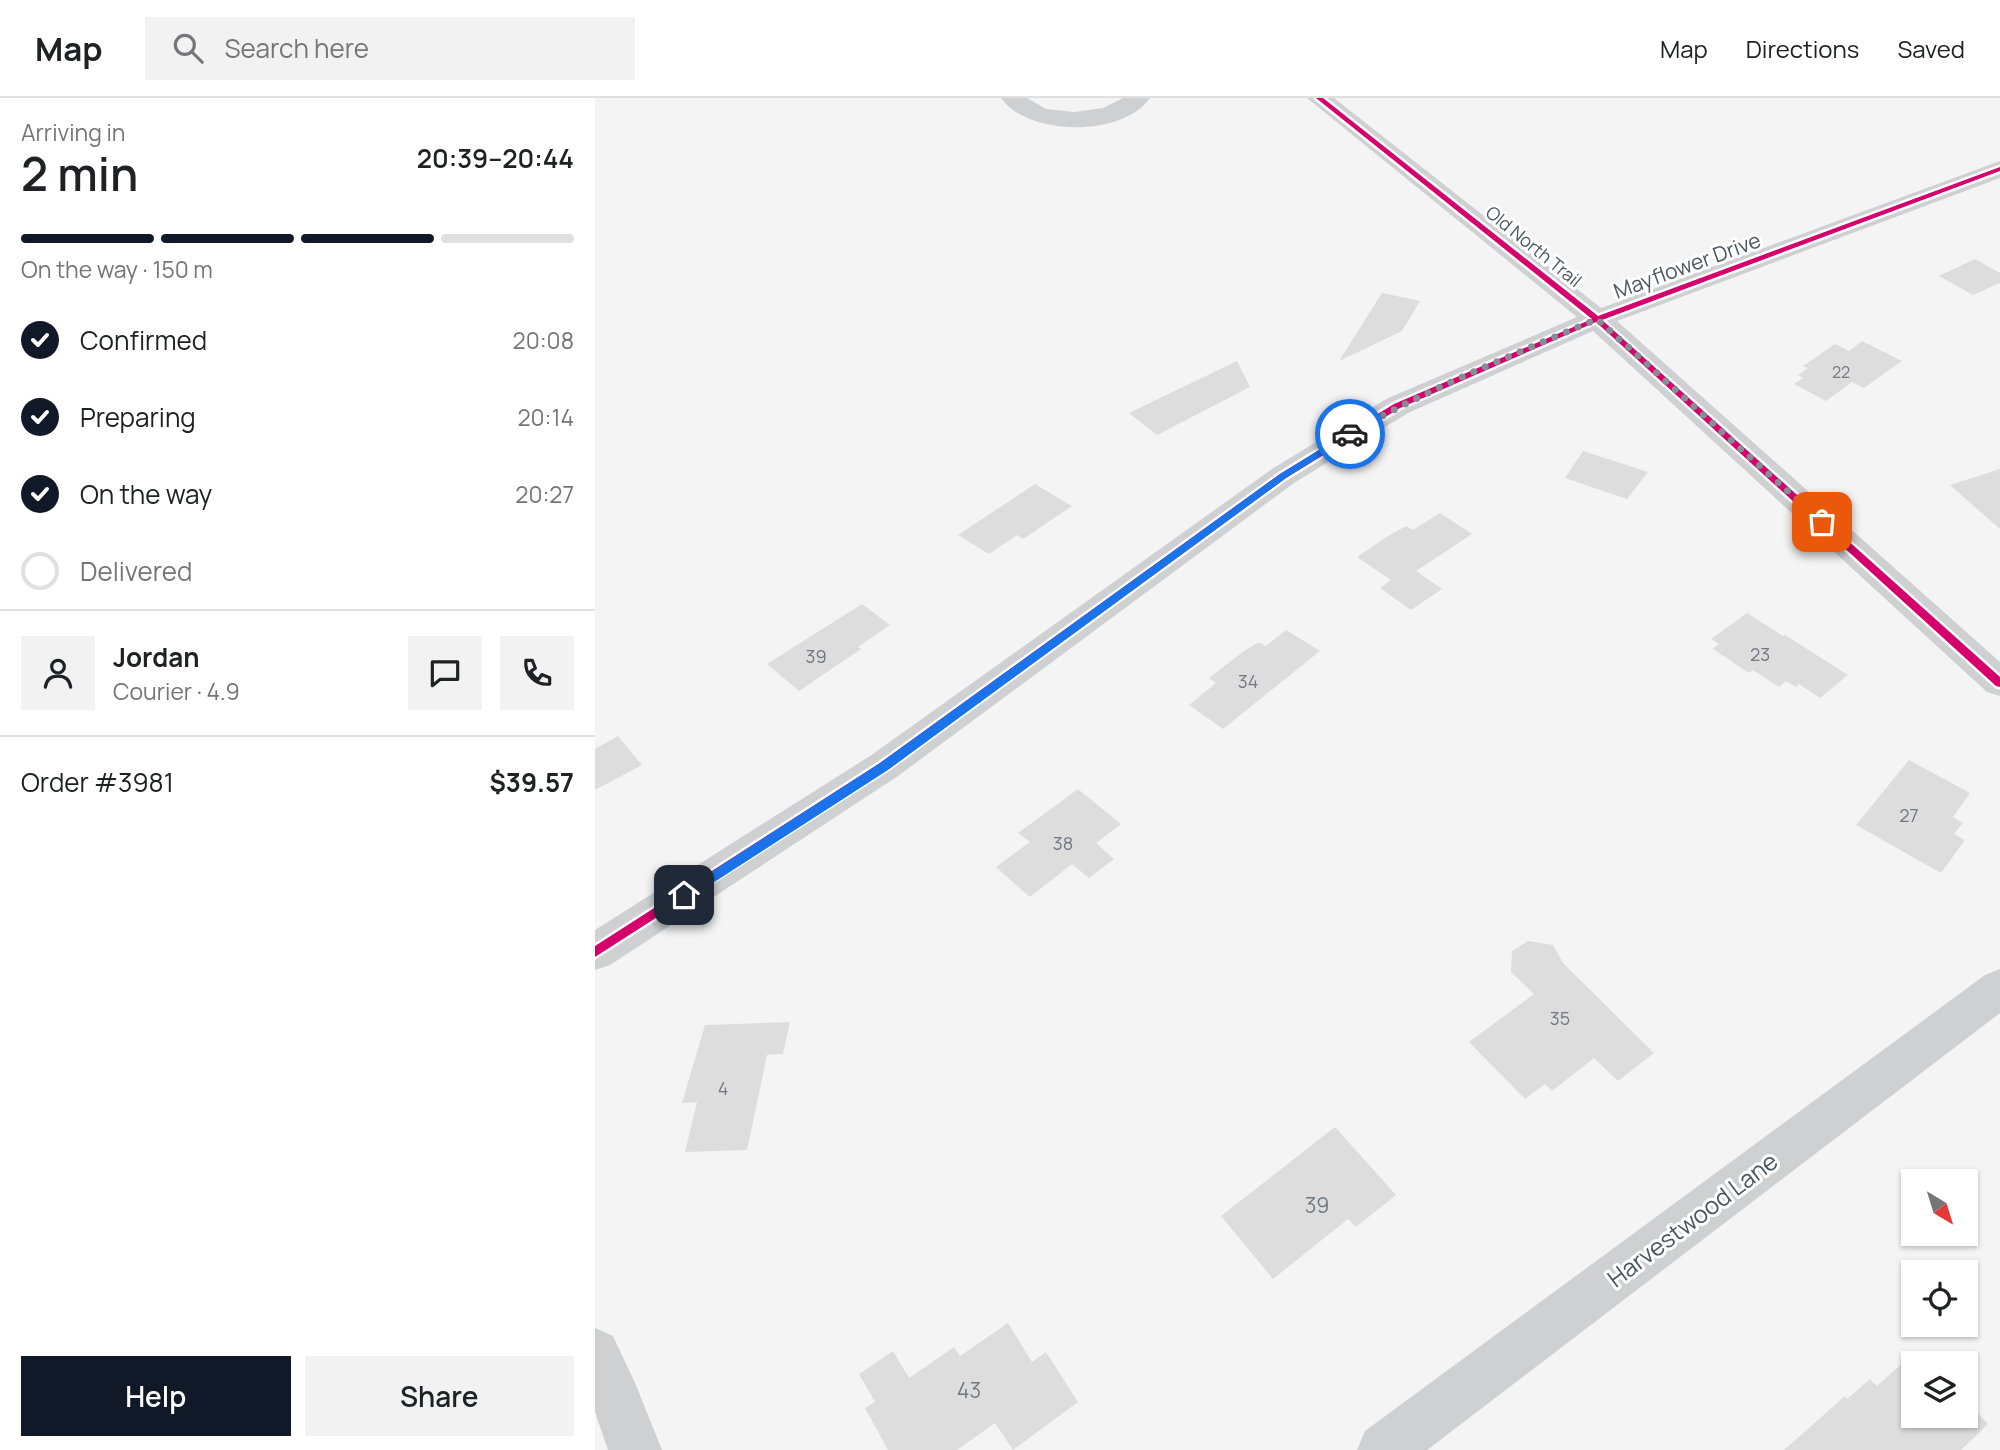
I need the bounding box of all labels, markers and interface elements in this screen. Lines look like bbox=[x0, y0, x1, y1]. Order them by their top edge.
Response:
search box bbox=[145, 17, 635, 80]
text: Map bbox=[35, 26, 103, 71]
icon: search bbox=[169, 29, 207, 67]
text: Search here bbox=[225, 30, 369, 66]
text: Map bbox=[1660, 32, 1708, 65]
text: Directions bbox=[1746, 32, 1859, 65]
text: Saved bbox=[1897, 32, 1965, 65]
text: Arriving in bbox=[21, 116, 126, 148]
text: 20:39–20:44 bbox=[417, 140, 574, 176]
text: 2 min bbox=[21, 142, 138, 205]
street label: Old North Trail bbox=[1481, 200, 1587, 292]
street label: Mayflower Drive bbox=[1610, 225, 1764, 305]
text: On the way · 150 m bbox=[21, 253, 213, 285]
icon: check bbox=[21, 321, 59, 359]
text: Confirmed bbox=[80, 322, 207, 358]
text: 20:08 bbox=[513, 324, 574, 356]
house number: 22 bbox=[1832, 361, 1850, 383]
icon: check bbox=[21, 398, 59, 436]
text: Preparing bbox=[80, 399, 196, 435]
courier bbox=[1315, 399, 1385, 469]
text: 20:14 bbox=[517, 401, 574, 433]
icon: car bbox=[1331, 415, 1369, 453]
icon: check bbox=[21, 475, 59, 513]
text: On the way bbox=[80, 476, 212, 512]
text: 20:27 bbox=[515, 478, 574, 510]
pin bbox=[1792, 492, 1852, 552]
icon: bag bbox=[1803, 503, 1841, 541]
text: Delivered bbox=[80, 553, 192, 589]
button: person bbox=[21, 636, 95, 710]
button: chat bbox=[408, 636, 482, 710]
button: phone bbox=[500, 636, 574, 710]
text: Jordan bbox=[113, 639, 199, 675]
house number: 23 bbox=[1750, 642, 1770, 666]
house number: 39 bbox=[805, 644, 827, 668]
house number: 34 bbox=[1238, 669, 1258, 693]
text: Courier · 4.9 bbox=[113, 675, 240, 707]
text: Order #3981 bbox=[21, 764, 174, 800]
text: $39.57 bbox=[490, 764, 574, 800]
house number: 27 bbox=[1899, 803, 1919, 827]
house number: 38 bbox=[1053, 831, 1073, 855]
pin bbox=[654, 865, 714, 925]
icon: home bbox=[665, 876, 703, 914]
house number: 35 bbox=[1550, 1006, 1570, 1030]
house number: 4 bbox=[718, 1076, 728, 1100]
street label: Harvestwood Lane bbox=[1600, 1144, 1784, 1294]
north arrow bbox=[1901, 1169, 1977, 1246]
map controls bbox=[1901, 1169, 1978, 1428]
house number: 39 bbox=[1305, 1191, 1329, 1219]
button: locate bbox=[1901, 1260, 1978, 1337]
button: layers bbox=[1901, 1351, 1978, 1428]
button: Help bbox=[21, 1356, 291, 1436]
button: Share bbox=[305, 1356, 574, 1436]
house number: 43 bbox=[957, 1376, 981, 1404]

